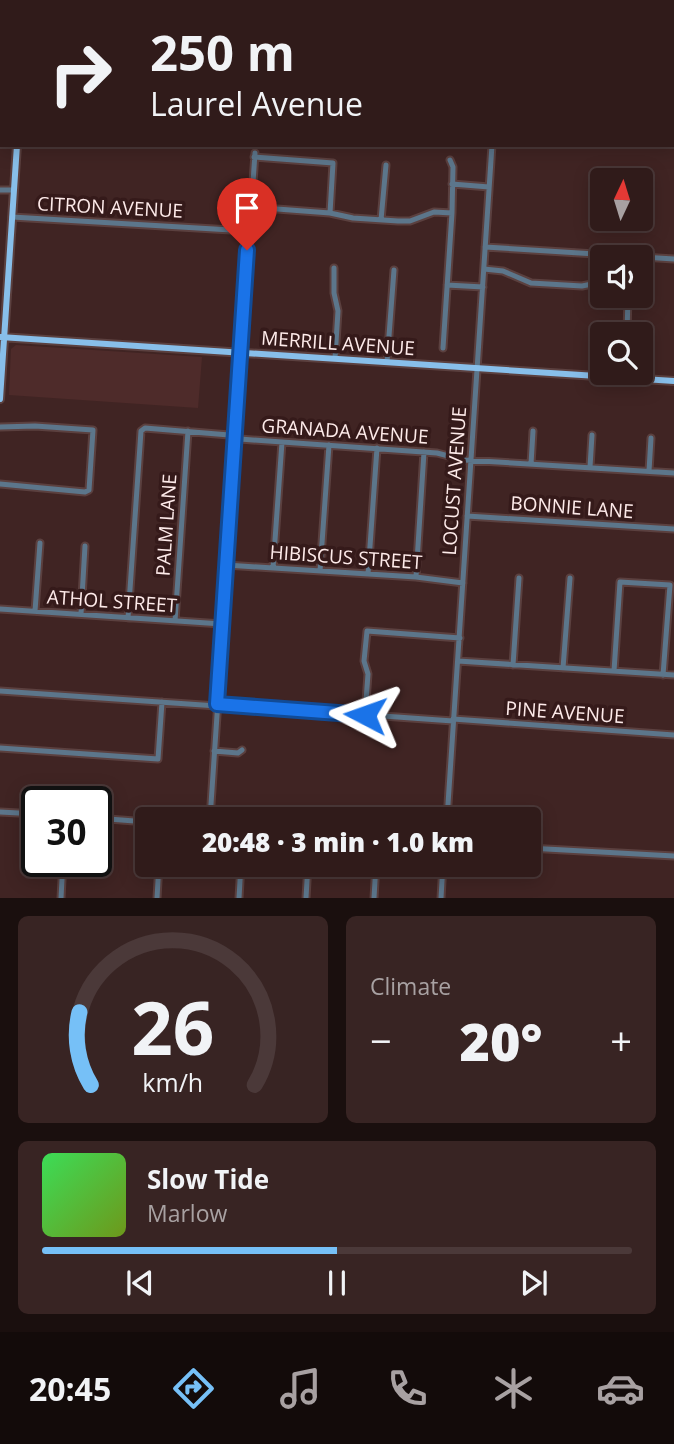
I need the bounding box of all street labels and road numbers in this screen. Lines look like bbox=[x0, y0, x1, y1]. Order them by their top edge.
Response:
street label: CITRON AVENUE bbox=[36, 190, 184, 224]
street label: MERRILL AVENUE bbox=[260, 325, 416, 361]
street label: LOCUST AVENUE bbox=[436, 406, 472, 556]
street label: GRANADA AVENUE bbox=[261, 412, 429, 450]
street label: PALM LANE bbox=[149, 473, 183, 577]
street label: BONNIE LANE bbox=[510, 490, 634, 524]
street label: HIBISCUS STREET bbox=[269, 539, 424, 575]
street label: ATHOL STREET bbox=[46, 583, 178, 619]
street label: PINE AVENUE bbox=[505, 695, 625, 729]

